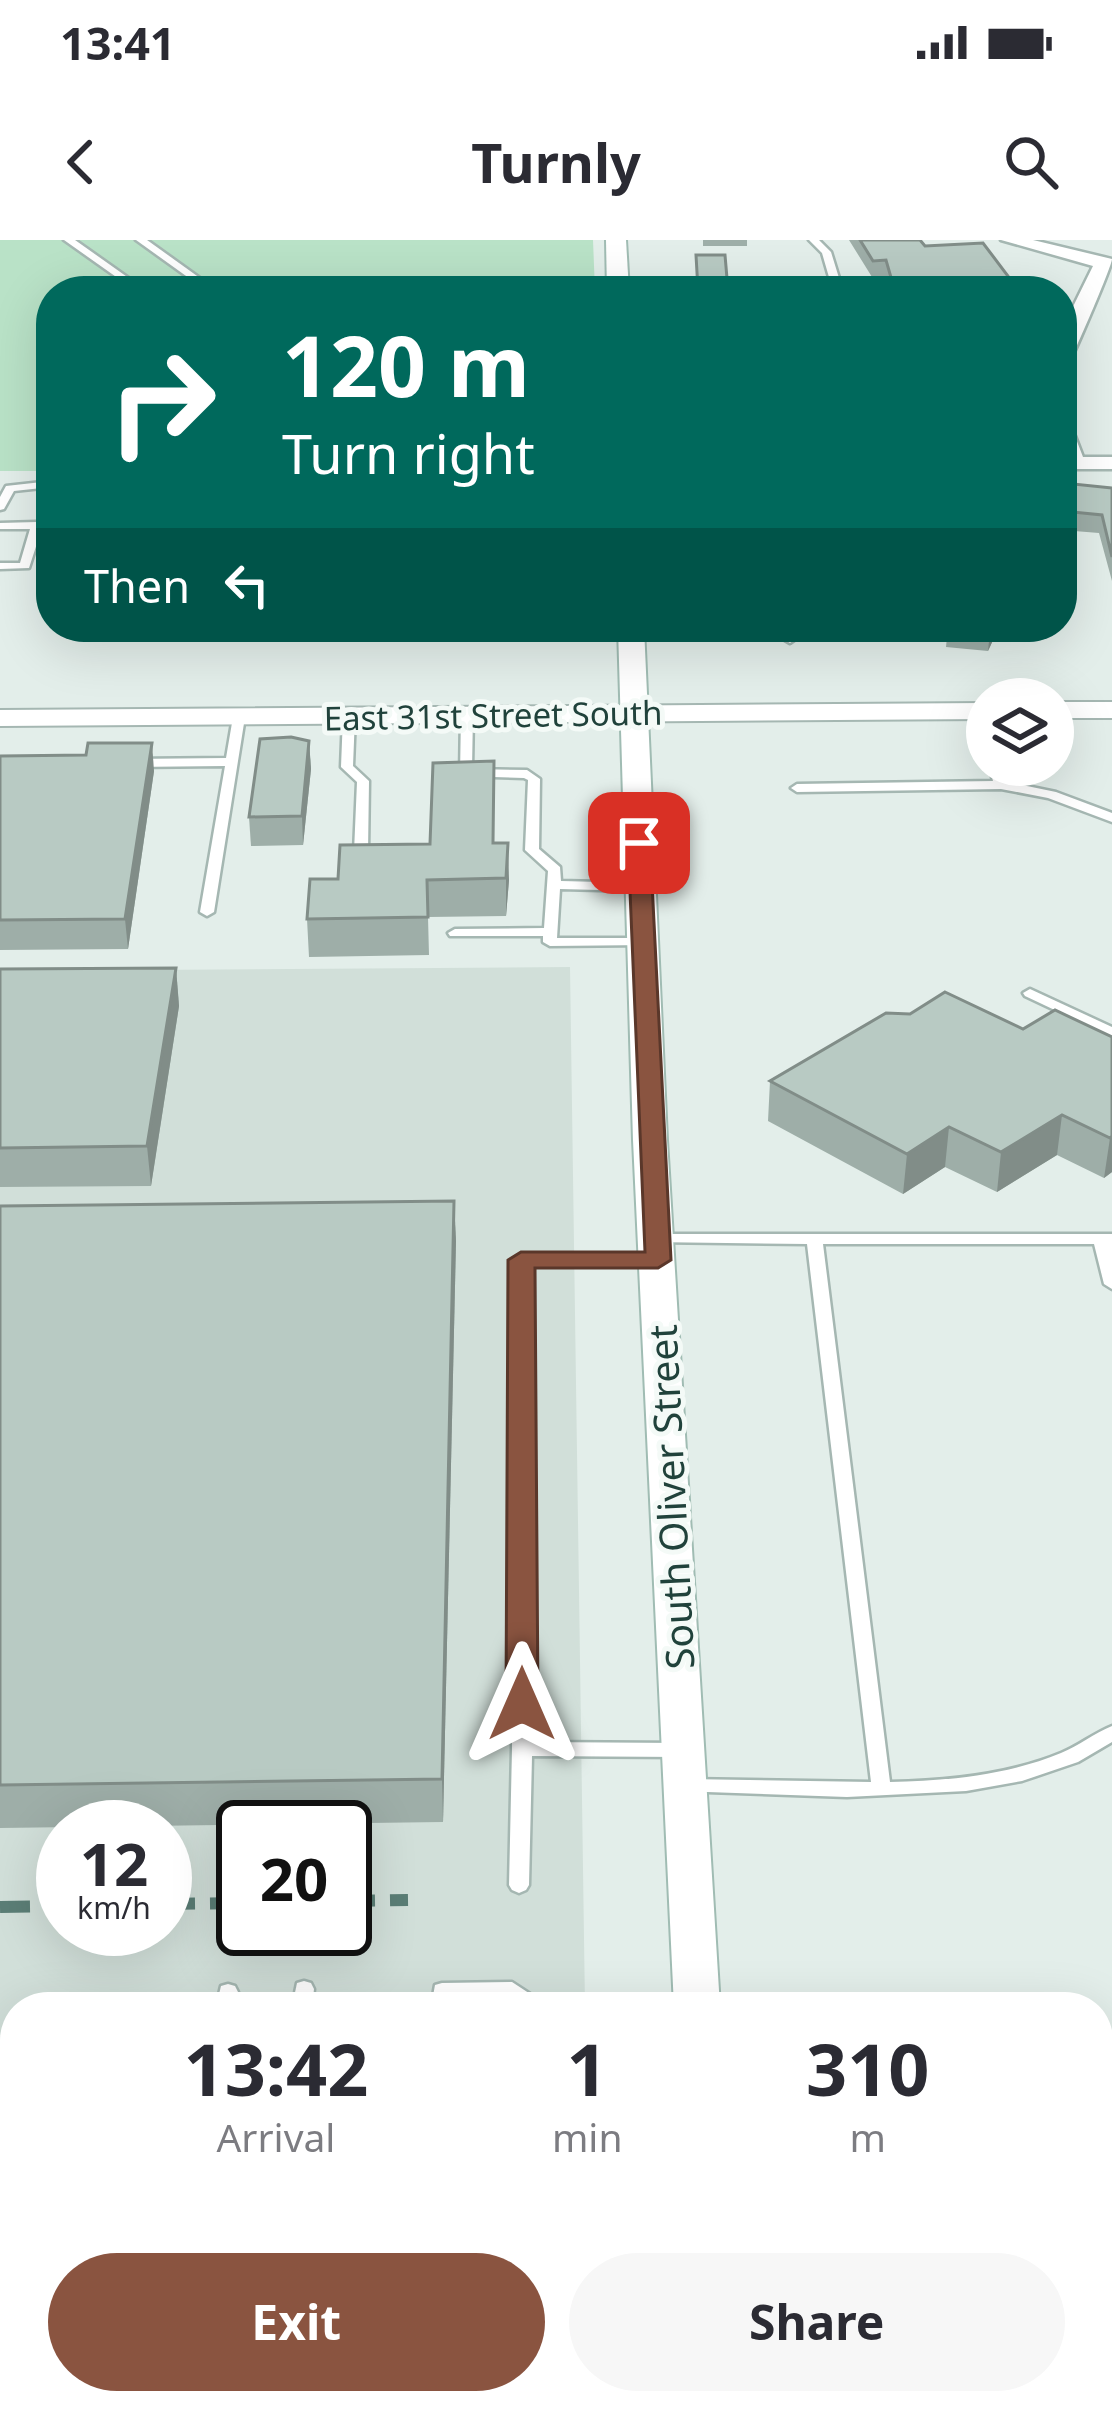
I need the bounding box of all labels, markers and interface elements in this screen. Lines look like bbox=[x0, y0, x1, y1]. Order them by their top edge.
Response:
text: 13:41 bbox=[60, 12, 176, 73]
text: Turnly bbox=[471, 125, 641, 199]
icon: back bbox=[48, 129, 114, 195]
icon: search bbox=[998, 129, 1064, 195]
text: 120 m bbox=[282, 307, 530, 422]
icon: right bbox=[84, 324, 240, 480]
text: Turn right bbox=[282, 416, 535, 490]
icon: left bbox=[214, 552, 280, 618]
text: Then bbox=[84, 555, 190, 616]
map controls bbox=[966, 678, 1074, 786]
button: layers bbox=[966, 678, 1074, 786]
street label: East 31st Street South bbox=[323, 690, 663, 740]
pin bbox=[588, 792, 690, 894]
icon: arrive bbox=[606, 810, 672, 876]
street label: South Oliver Street bbox=[635, 1323, 705, 1671]
position arrow bbox=[459, 1641, 585, 1767]
speed limit sign: 20 bbox=[216, 1800, 372, 1956]
text: 12 bbox=[80, 1822, 148, 1904]
text: km/h bbox=[77, 1887, 151, 1928]
text: 13:42 bbox=[183, 2019, 368, 2117]
text: 1 bbox=[567, 2019, 608, 2117]
text: 310 bbox=[806, 2019, 930, 2117]
text: Arrival bbox=[216, 2110, 335, 2163]
text: min bbox=[552, 2110, 623, 2163]
text: m bbox=[850, 2110, 886, 2163]
button: Exit bbox=[48, 2253, 545, 2391]
button: Share bbox=[569, 2253, 1065, 2391]

